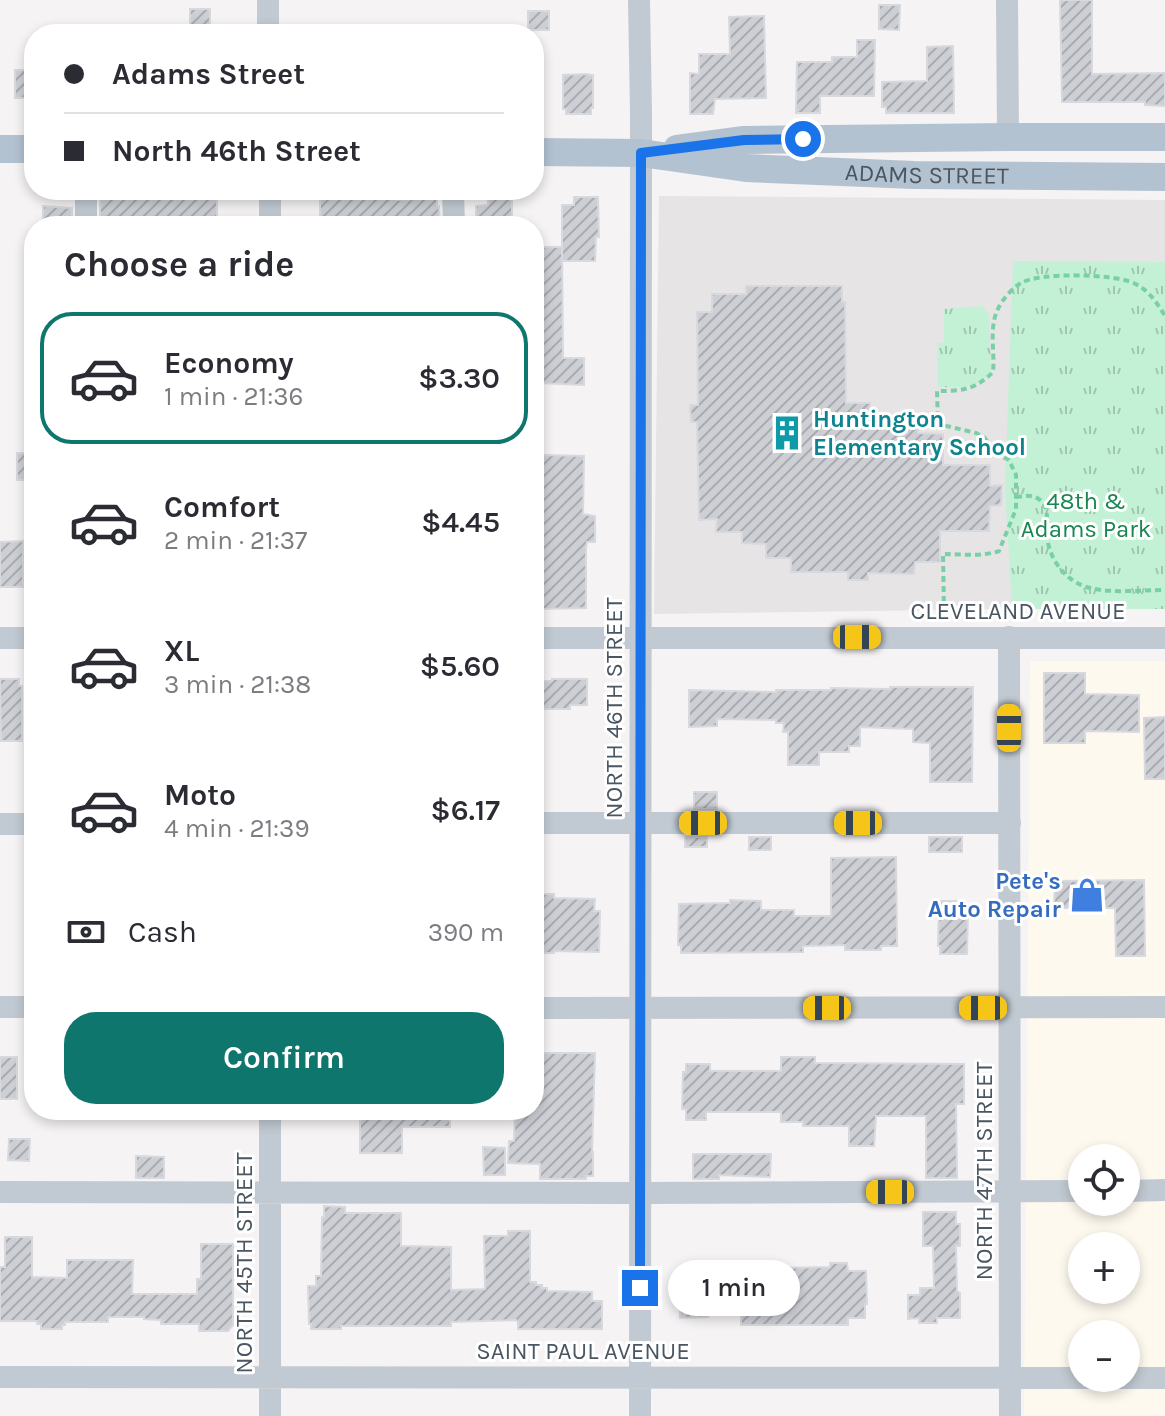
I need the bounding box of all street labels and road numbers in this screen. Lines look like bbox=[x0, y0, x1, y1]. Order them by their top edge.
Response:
street label: ADAMS STREET bbox=[844, 158, 1009, 190]
street label: NORTH 46TH STREET bbox=[600, 597, 628, 819]
street label: CLEVELAND AVENUE bbox=[910, 597, 1126, 625]
street label: NORTH 47TH STREET bbox=[970, 1061, 998, 1281]
street label: NORTH 45TH STREET bbox=[230, 1152, 258, 1374]
street label: SAINT PAUL AVENUE bbox=[476, 1337, 690, 1365]

